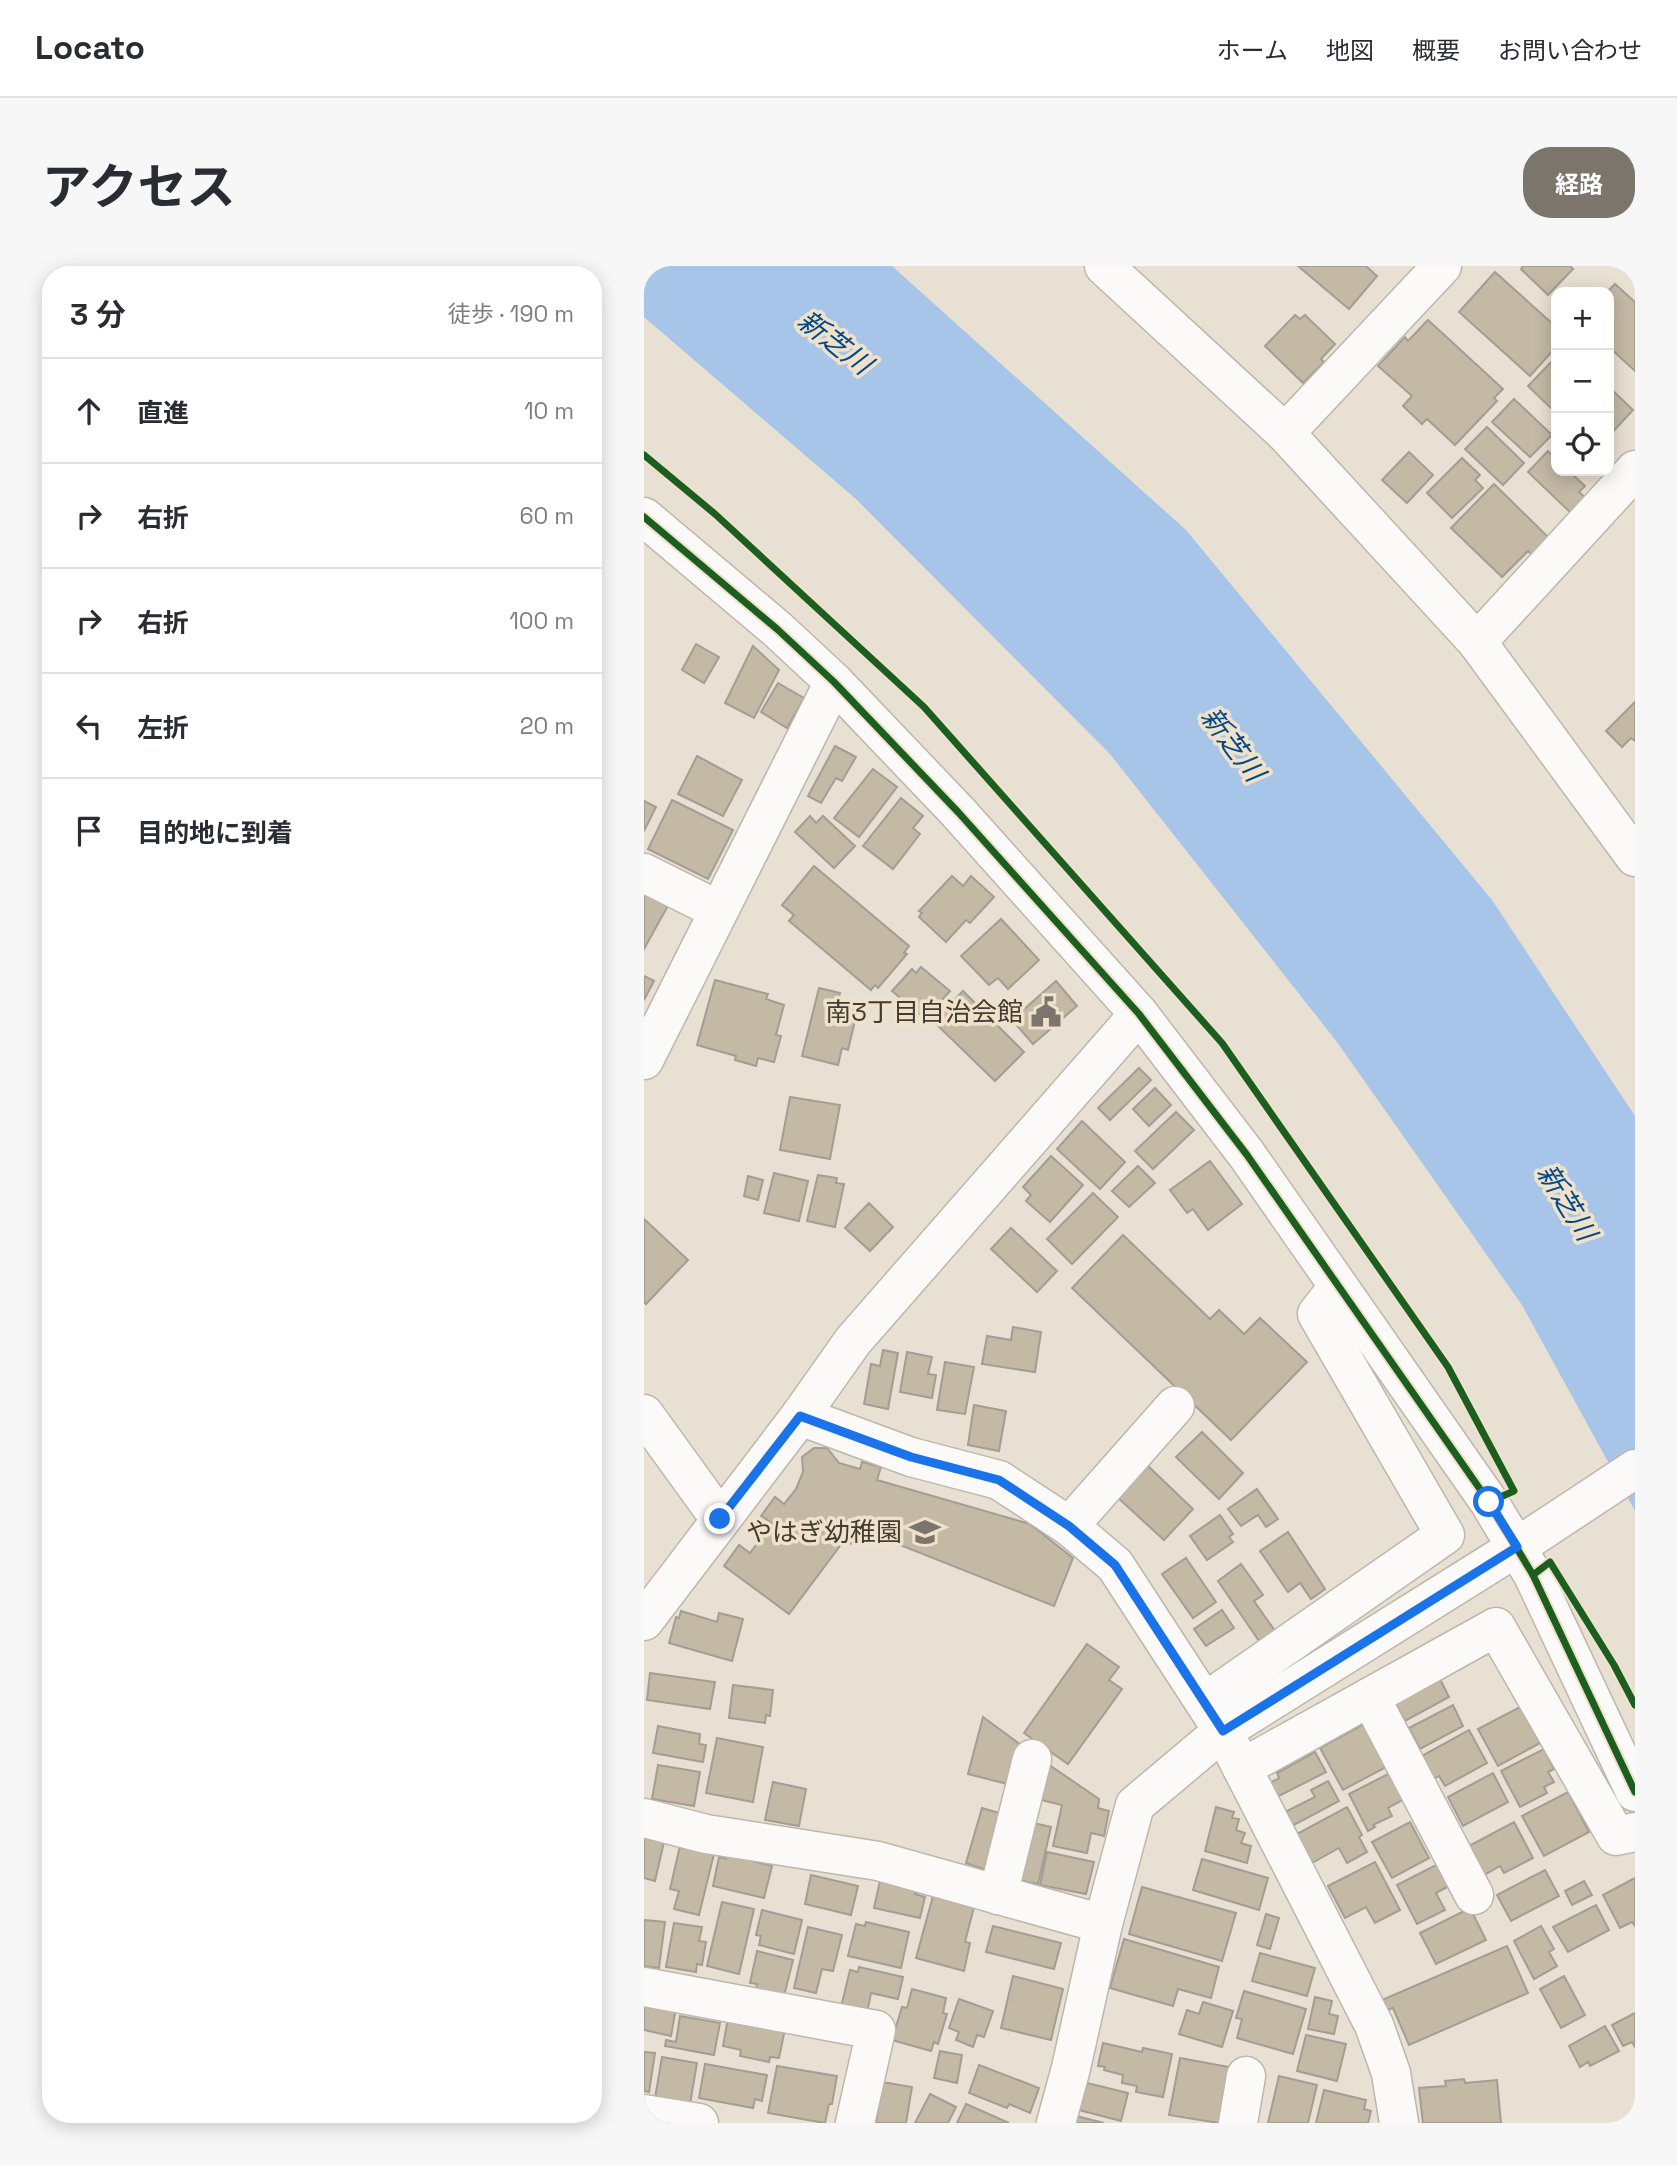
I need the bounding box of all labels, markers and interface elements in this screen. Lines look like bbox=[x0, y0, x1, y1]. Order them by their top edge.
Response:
text: Locato bbox=[35, 27, 145, 69]
text: ホーム bbox=[1217, 35, 1288, 66]
text: 地図 bbox=[1326, 35, 1374, 66]
text: 概要 bbox=[1412, 35, 1460, 66]
text: お問い合わせ bbox=[1498, 35, 1642, 66]
button: 経路 bbox=[1523, 147, 1635, 218]
text: アクセス bbox=[42, 156, 236, 218]
map controls bbox=[1551, 287, 1614, 476]
button: + bbox=[1551, 287, 1614, 350]
text: 3 分 bbox=[70, 295, 126, 334]
text: 徒歩 · 190 m bbox=[448, 299, 574, 329]
water label: 新芝川 bbox=[791, 302, 882, 384]
button: − bbox=[1551, 350, 1614, 413]
icon: ahead bbox=[70, 392, 108, 430]
text: 直進 bbox=[137, 396, 189, 430]
text: 10 m bbox=[524, 396, 574, 426]
button: locate bbox=[1551, 413, 1614, 476]
icon: right bbox=[70, 497, 108, 535]
text: 右折 bbox=[137, 501, 189, 535]
text: 60 m bbox=[519, 501, 574, 531]
icon: right bbox=[70, 602, 108, 640]
text: 右折 bbox=[137, 606, 189, 640]
text: 100 m bbox=[509, 606, 574, 636]
water label: 新芝川 bbox=[1193, 700, 1274, 791]
icon: left bbox=[70, 707, 108, 745]
text: 左折 bbox=[137, 711, 189, 745]
text: 20 m bbox=[520, 711, 574, 741]
icon: arrive bbox=[70, 812, 108, 850]
text: 目的地に到着 bbox=[137, 816, 293, 850]
place label: 南3丁目自治会館 bbox=[825, 995, 1023, 1029]
public building icon: 南3丁目自治会館 bbox=[1029, 995, 1063, 1029]
water label: 新芝川 bbox=[1529, 1157, 1606, 1250]
route start bbox=[1473, 1486, 1504, 1517]
route end bbox=[704, 1503, 735, 1534]
place label: やはぎ幼稚園 bbox=[746, 1515, 902, 1549]
school or university icon: やはぎ幼稚園 bbox=[908, 1515, 942, 1549]

